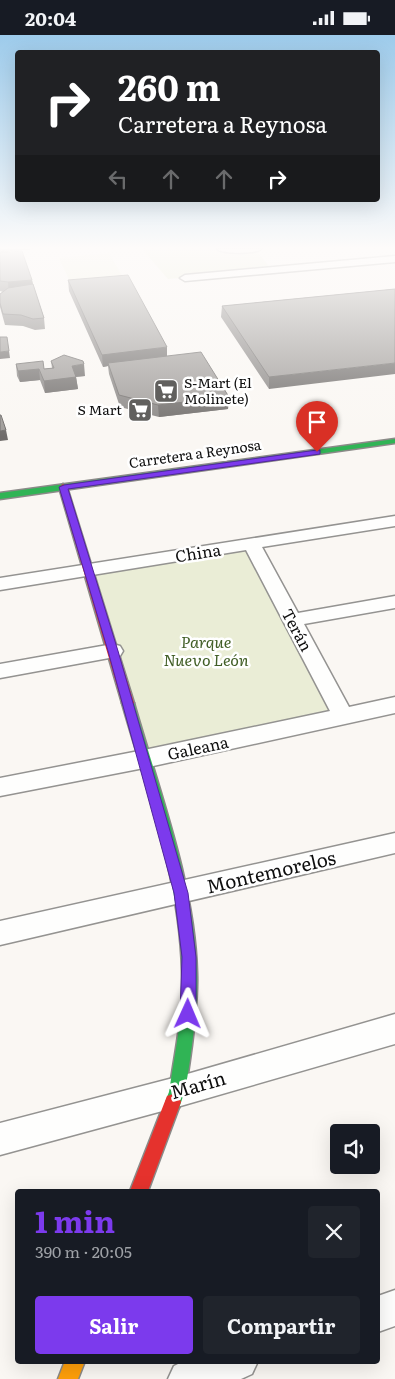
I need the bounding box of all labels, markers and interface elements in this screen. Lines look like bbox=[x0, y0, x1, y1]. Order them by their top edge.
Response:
text: 20:04 bbox=[25, 4, 76, 32]
text: 260 m bbox=[118, 60, 221, 112]
icon: right bbox=[35, 70, 100, 135]
text: Carretera a Reynosa bbox=[118, 107, 327, 140]
icon: left bbox=[104, 165, 132, 193]
icon: ahead bbox=[157, 165, 185, 193]
icon: ahead bbox=[210, 165, 238, 193]
icon: right bbox=[263, 165, 291, 193]
place label: S-Mart (El Molinete) bbox=[184, 372, 252, 408]
supermarket icon: S-Mart (El Molinete) bbox=[153, 378, 179, 404]
supermarket icon: S Mart bbox=[127, 397, 153, 423]
place label: S Mart bbox=[77, 399, 122, 419]
pin bbox=[296, 401, 338, 452]
icon: arrive bbox=[303, 408, 331, 436]
street label: Carretera a Reynosa bbox=[128, 434, 263, 472]
street label: China bbox=[173, 536, 223, 567]
street label: Terán bbox=[277, 604, 319, 656]
park label: Parque Nuevo León bbox=[163, 629, 249, 671]
street label: Galeana bbox=[165, 729, 231, 765]
street label: Montemorelos bbox=[203, 842, 339, 900]
position arrow bbox=[161, 987, 213, 1039]
street label: Marín bbox=[167, 1063, 229, 1105]
map controls bbox=[330, 1124, 380, 1174]
button: sound bbox=[330, 1124, 380, 1174]
text: 1 min bbox=[35, 1198, 115, 1242]
button: close bbox=[308, 1206, 360, 1258]
text: 390 m · 20:05 bbox=[35, 1239, 132, 1263]
button: Salir bbox=[35, 1296, 193, 1354]
button: Compartir bbox=[203, 1296, 360, 1354]

